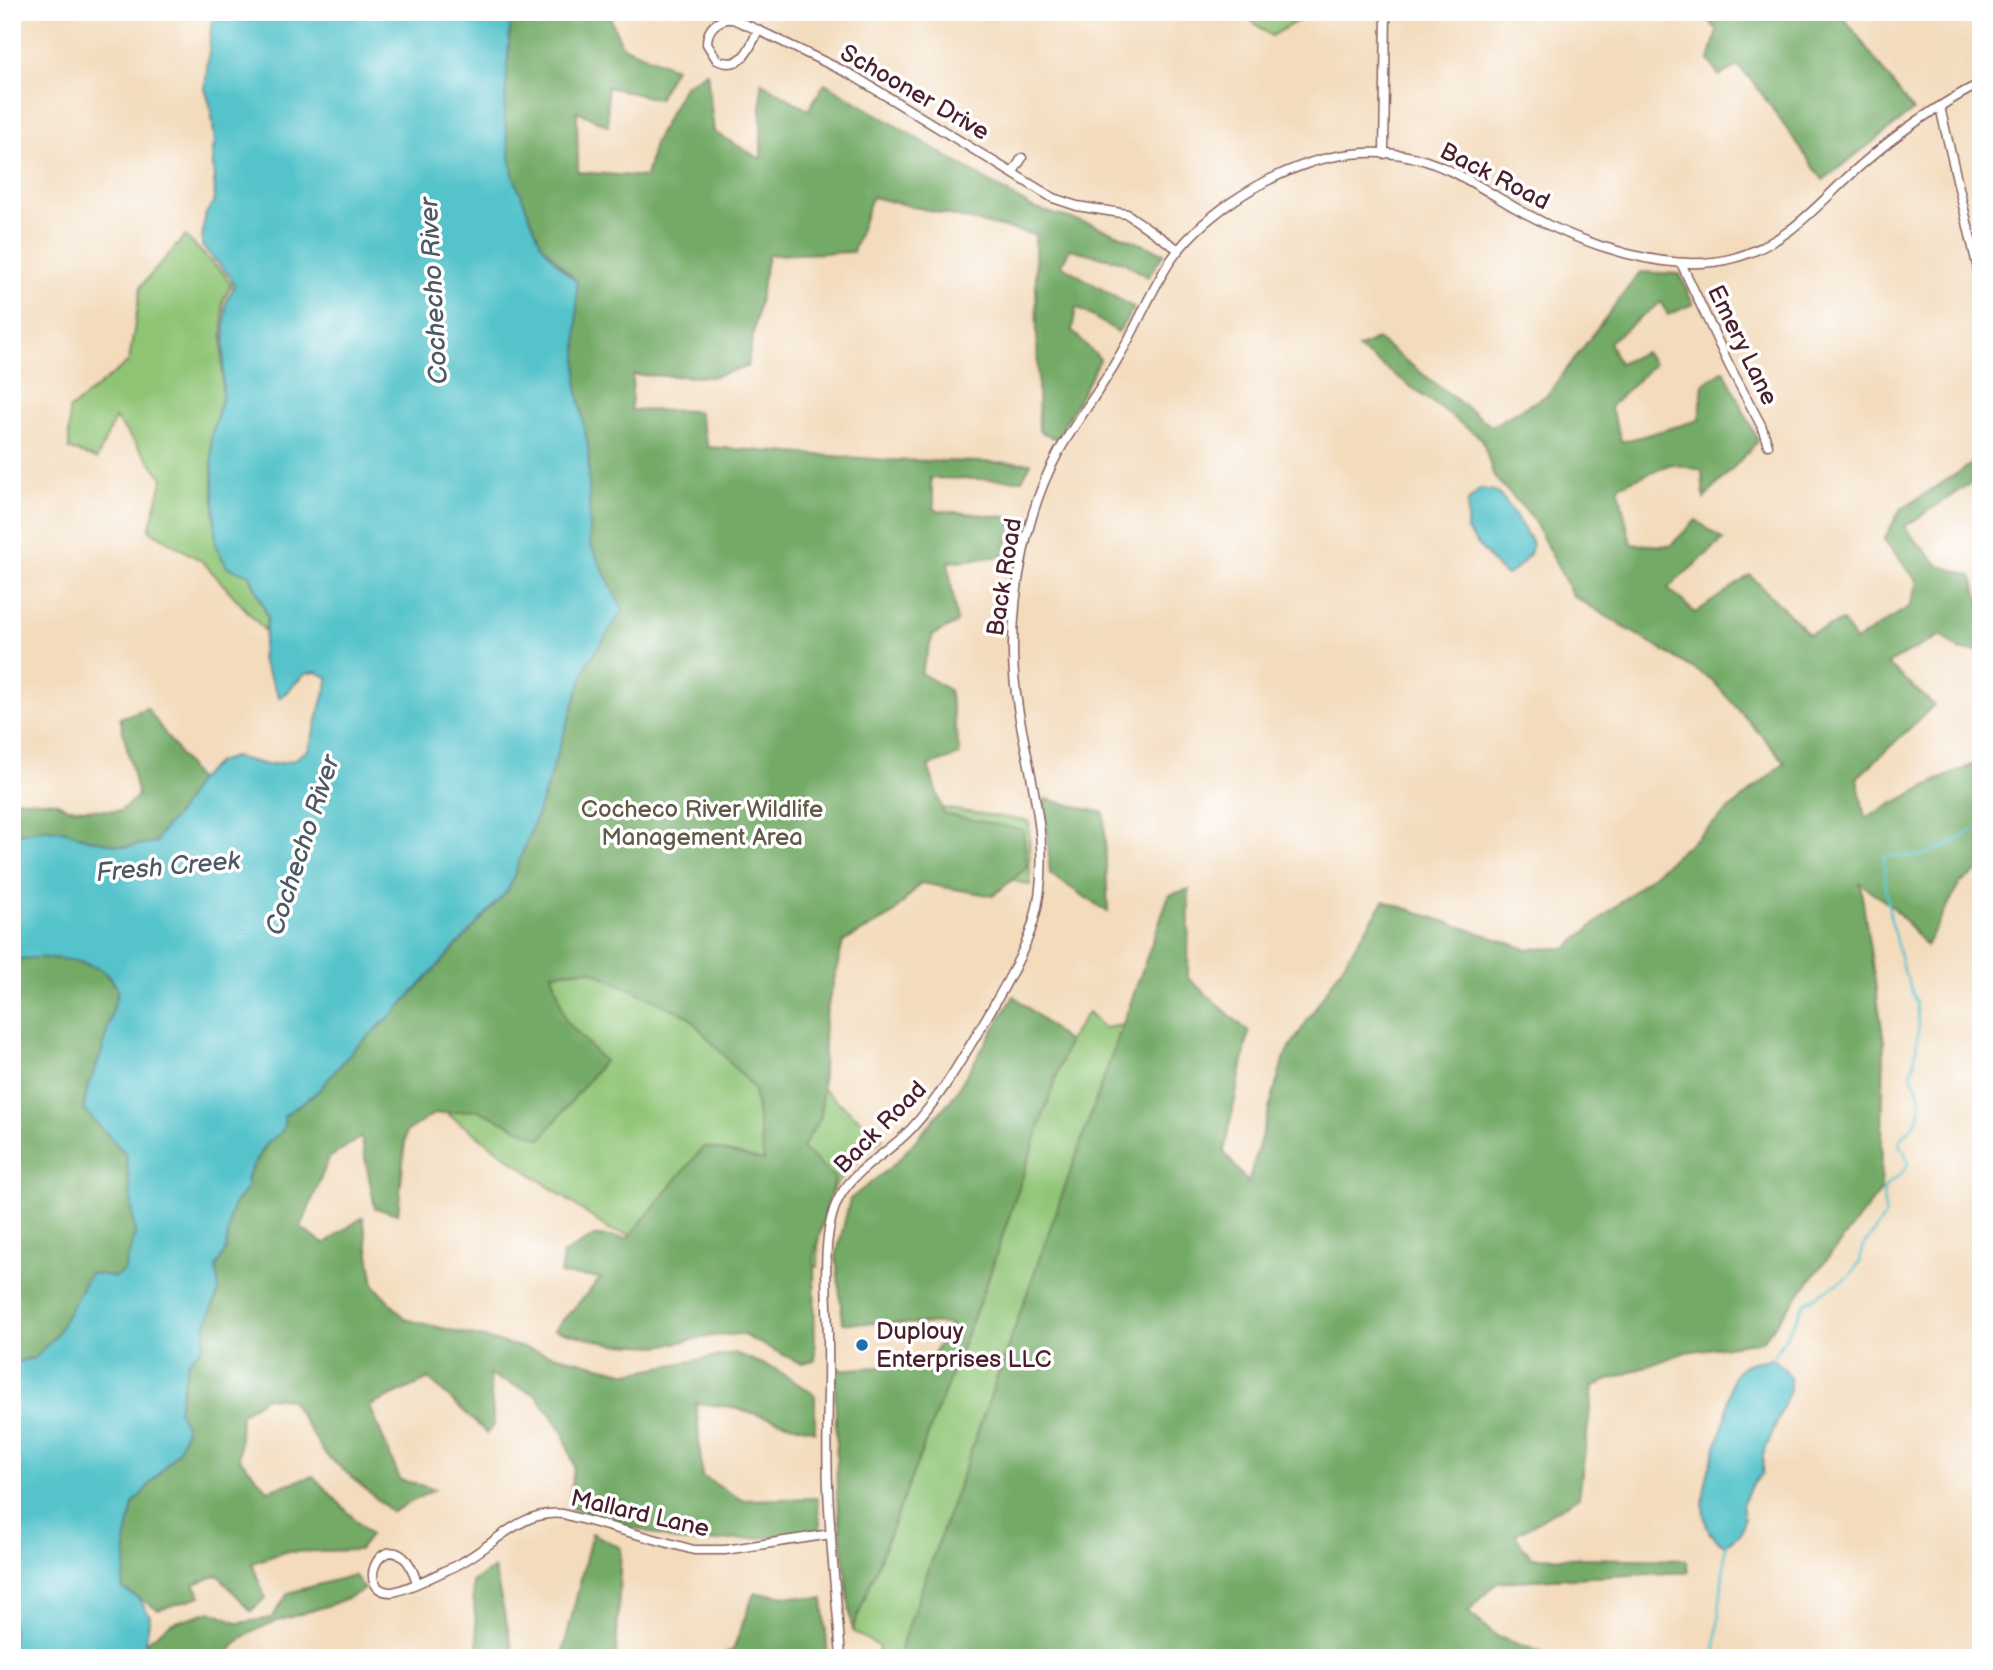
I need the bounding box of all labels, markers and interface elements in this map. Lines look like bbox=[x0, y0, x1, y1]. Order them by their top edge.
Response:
street label: Schooner Drive bbox=[835, 38, 994, 147]
street label: Back Road bbox=[1435, 136, 1554, 216]
water label: Cochecho River bbox=[414, 195, 455, 385]
street label: Emery Lane bbox=[1701, 280, 1784, 410]
street label: Back Road bbox=[981, 516, 1028, 638]
water label: Cochecho River bbox=[260, 750, 348, 939]
park label: Cocheco River Wildlife Management Area bbox=[581, 795, 823, 852]
water label: Fresh Creek bbox=[95, 846, 243, 889]
street label: Back Road bbox=[828, 1075, 933, 1180]
place label: Duplouy Enterprises LLC bbox=[876, 1317, 1052, 1374]
marker: Duplouy Enterprises LLC bbox=[854, 1337, 870, 1353]
street label: Mallard Lane bbox=[568, 1483, 712, 1544]

